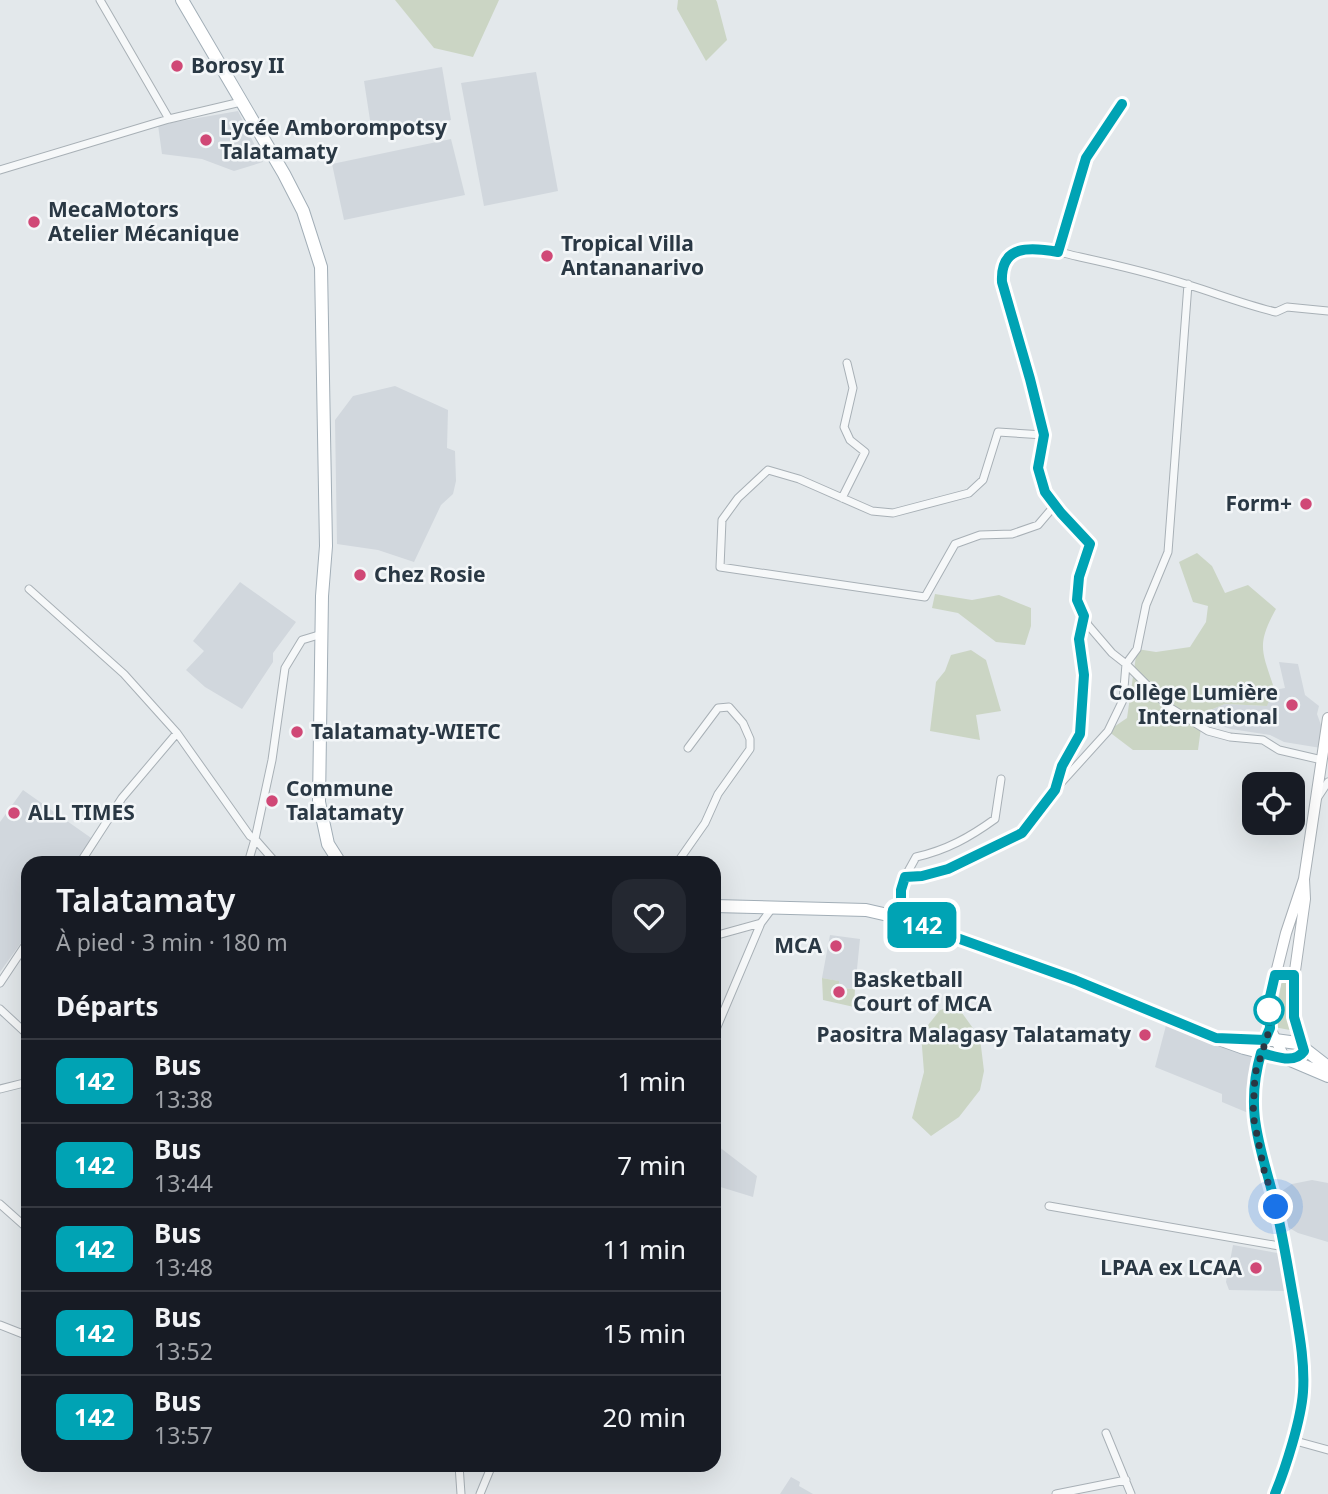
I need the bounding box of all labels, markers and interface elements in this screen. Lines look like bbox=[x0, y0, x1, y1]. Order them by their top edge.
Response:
place label: Borosy II bbox=[191, 51, 285, 79]
marker: Borosy II bbox=[169, 58, 185, 74]
place label: Lycée Amborompotsy Talatamaty bbox=[220, 113, 447, 165]
marker: Lycée Amborompotsy Talatamaty bbox=[198, 132, 214, 148]
place label: MecaMotors Atelier Mécanique bbox=[48, 195, 239, 247]
marker: MecaMotors Atelier Mécanique bbox=[26, 214, 42, 230]
place label: Tropical Villa Antananarivo bbox=[561, 229, 704, 281]
marker: Tropical Villa Antananarivo bbox=[539, 248, 555, 264]
place label: Form+ bbox=[1225, 489, 1292, 517]
marker: Form+ bbox=[1298, 496, 1314, 512]
place label: Chez Rosie bbox=[374, 560, 486, 588]
marker: Chez Rosie bbox=[352, 567, 368, 583]
place label: Collège Lumière International bbox=[1109, 678, 1278, 730]
marker: Collège Lumière International bbox=[1284, 697, 1300, 713]
place label: Talatamaty-WIETC bbox=[311, 717, 501, 745]
marker: Talatamaty-WIETC bbox=[289, 724, 305, 740]
map controls bbox=[1242, 772, 1305, 835]
button: locate bbox=[1242, 772, 1305, 835]
place label: Commune Talatamaty bbox=[286, 774, 404, 826]
marker: Commune Talatamaty bbox=[264, 793, 280, 809]
place label: ALL TIMES bbox=[28, 798, 135, 826]
marker: ALL TIMES bbox=[6, 805, 22, 821]
text: Talatamaty bbox=[56, 877, 235, 922]
button: heart bbox=[612, 879, 686, 953]
line badge: 142 bbox=[882, 902, 962, 948]
text: 142 bbox=[901, 908, 943, 941]
text: À pied · 3 min · 180 m bbox=[56, 926, 288, 958]
place label: MCA bbox=[774, 931, 822, 959]
marker: MCA bbox=[828, 938, 844, 954]
place label: Basketball Court of MCA bbox=[853, 965, 992, 1017]
marker: Basketball Court of MCA bbox=[831, 984, 847, 1000]
text: Départs bbox=[56, 988, 159, 1024]
unlabelled marker bbox=[1254, 995, 1284, 1025]
place label: Paositra Malagasy Talatamaty bbox=[817, 1020, 1131, 1048]
marker: Paositra Malagasy Talatamaty bbox=[1137, 1027, 1153, 1043]
text: Bus bbox=[154, 1047, 201, 1083]
text: 1 min bbox=[617, 1063, 686, 1099]
text: 142 bbox=[74, 1064, 115, 1097]
text: 13:38 bbox=[154, 1083, 213, 1115]
text: Bus bbox=[154, 1131, 201, 1167]
text: 7 min bbox=[617, 1147, 686, 1183]
text: 142 bbox=[74, 1148, 115, 1181]
text: 13:44 bbox=[154, 1167, 213, 1199]
your location bbox=[1258, 1189, 1293, 1224]
text: Bus bbox=[154, 1215, 201, 1251]
text: 11 min bbox=[602, 1231, 686, 1267]
text: 142 bbox=[74, 1232, 115, 1265]
text: 13:48 bbox=[154, 1251, 213, 1283]
place label: LPAA ex LCAA bbox=[1100, 1253, 1242, 1281]
marker: LPAA ex LCAA bbox=[1248, 1260, 1264, 1276]
text: Bus bbox=[154, 1299, 201, 1335]
text: 15 min bbox=[602, 1315, 686, 1351]
text: 142 bbox=[74, 1316, 115, 1349]
text: 13:52 bbox=[154, 1335, 213, 1367]
text: Bus bbox=[154, 1383, 201, 1419]
text: 20 min bbox=[602, 1399, 686, 1435]
text: 142 bbox=[74, 1400, 115, 1433]
text: 13:57 bbox=[154, 1419, 213, 1451]

